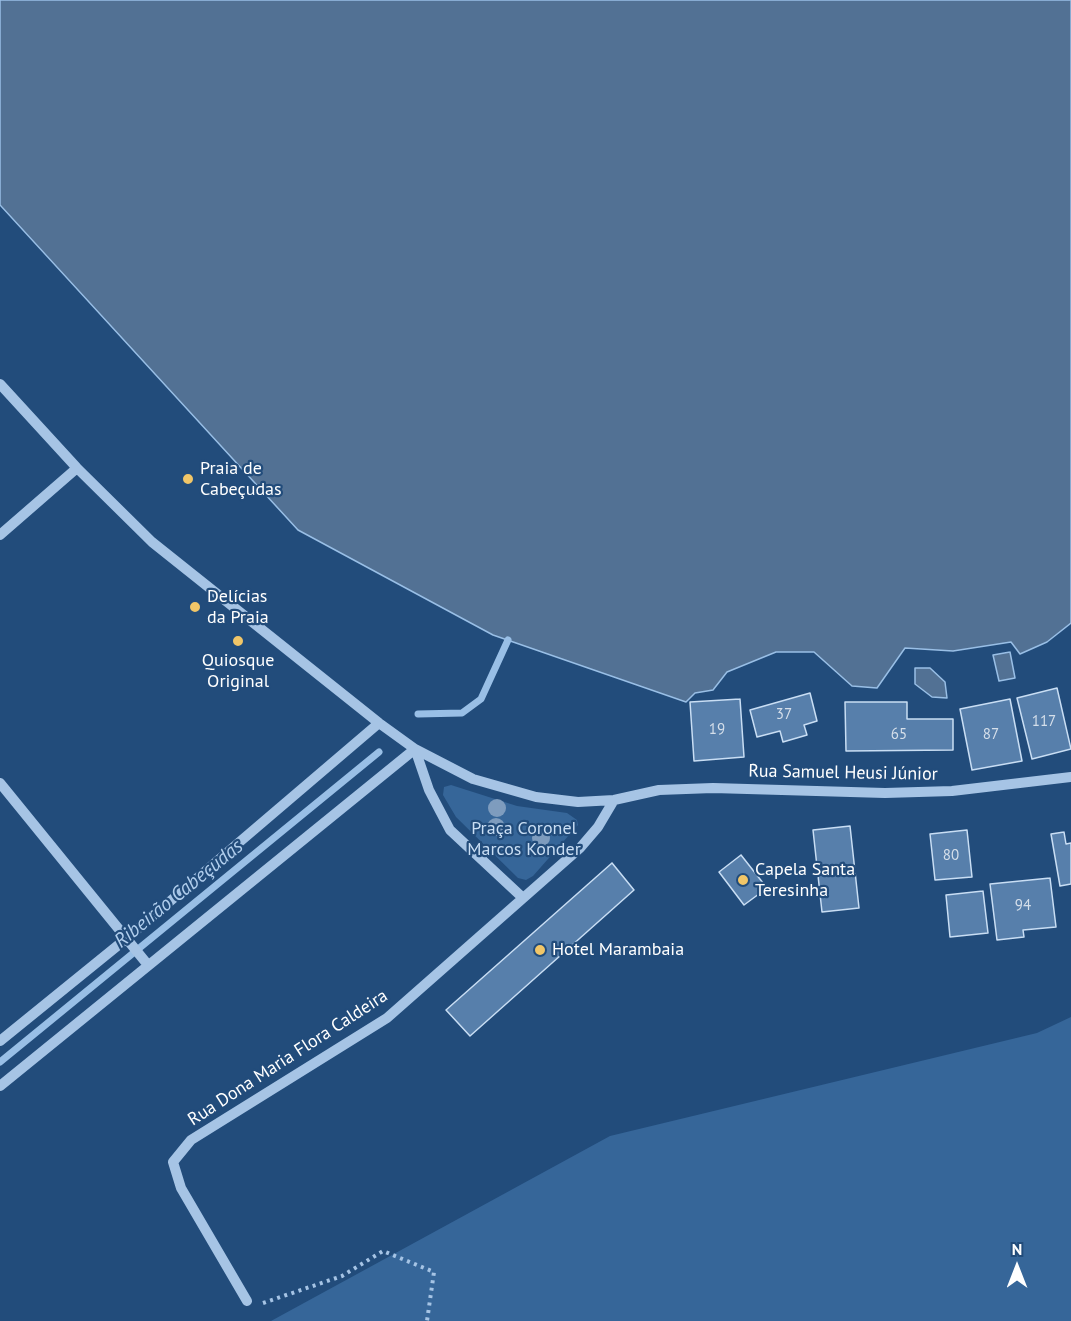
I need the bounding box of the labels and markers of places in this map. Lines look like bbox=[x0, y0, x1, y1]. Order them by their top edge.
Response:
place label: Praia de Cabeçudas bbox=[200, 458, 282, 500]
marker: Praia de Cabeçudas bbox=[181, 472, 195, 486]
place label: Delícias da Praia bbox=[207, 586, 269, 628]
marker: Delícias da Praia bbox=[188, 600, 202, 614]
marker: Quiosque Original bbox=[231, 634, 245, 648]
place label: Quiosque Original bbox=[202, 650, 274, 692]
place label: Capela Santa Teresinha bbox=[755, 859, 855, 902]
marker: Capela Santa Teresinha bbox=[736, 873, 750, 887]
place label: Hotel Marambaia bbox=[552, 939, 684, 961]
marker: Hotel Marambaia bbox=[533, 943, 547, 957]

